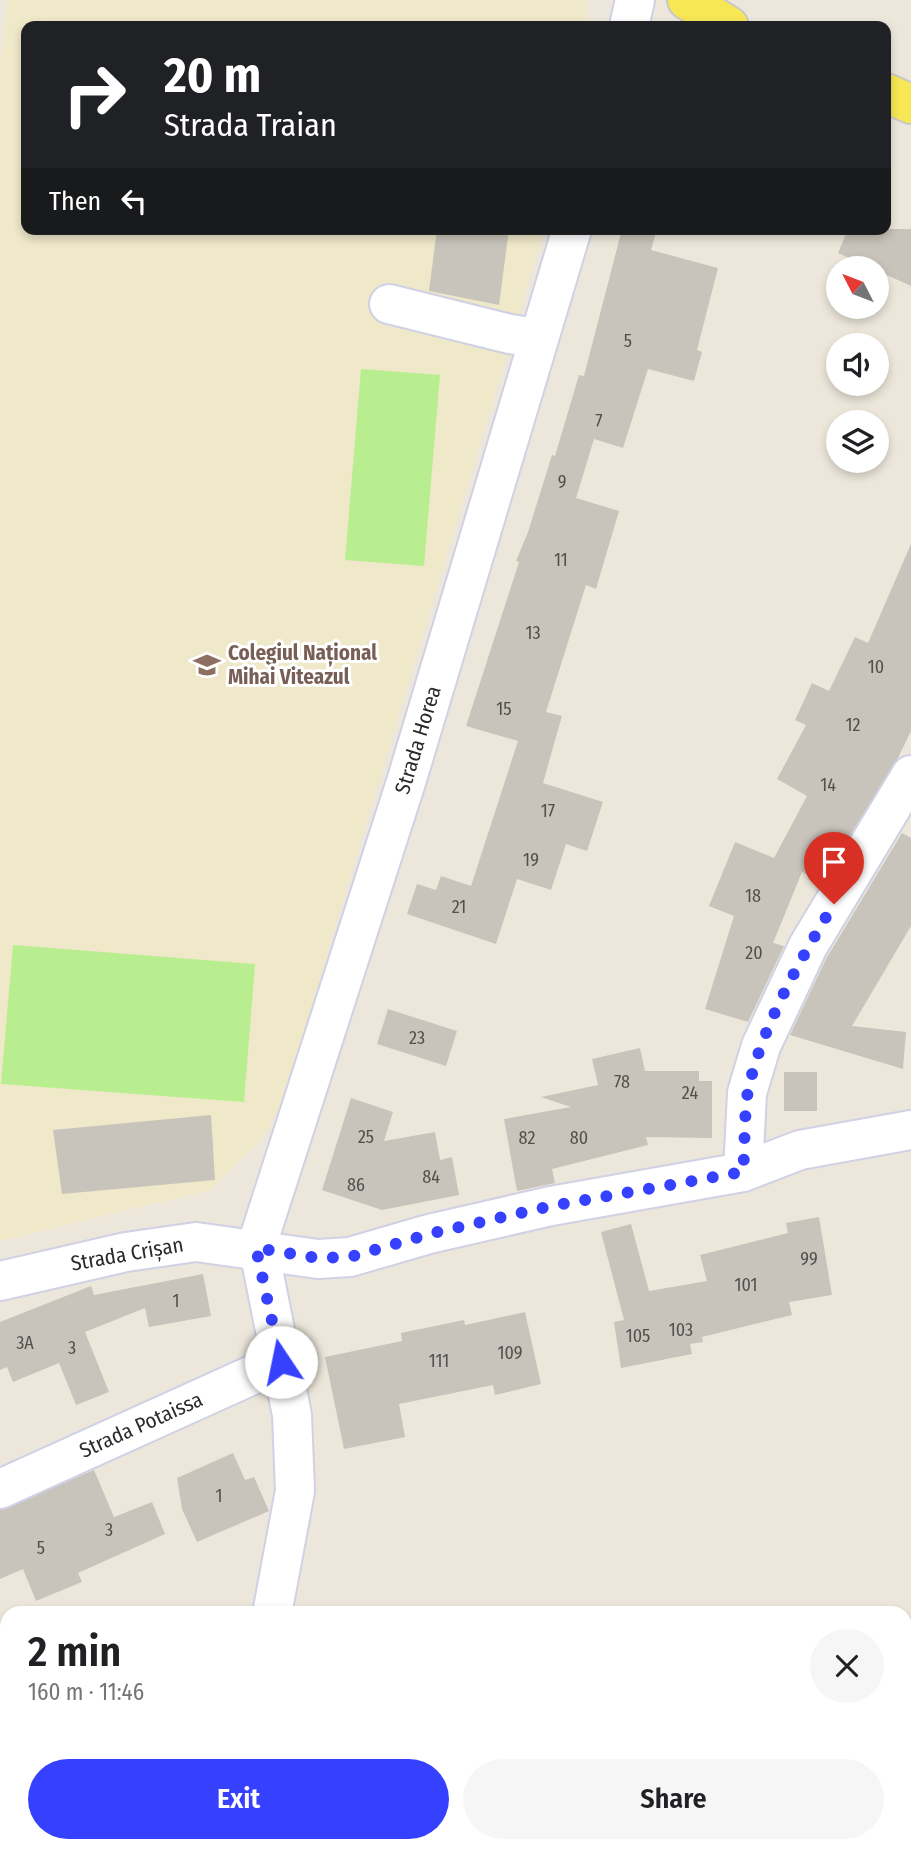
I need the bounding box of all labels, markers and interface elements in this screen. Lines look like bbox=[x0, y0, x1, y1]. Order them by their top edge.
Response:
text: 20 m bbox=[164, 46, 261, 105]
icon: right bbox=[49, 49, 140, 140]
text: Strada Traian bbox=[164, 106, 337, 144]
icon: left bbox=[115, 182, 153, 220]
text: Then bbox=[49, 186, 101, 217]
north arrow bbox=[826, 256, 889, 318]
map controls bbox=[826, 256, 889, 473]
house number: 5 bbox=[624, 330, 632, 352]
button: sound bbox=[826, 333, 889, 396]
house number: 7 bbox=[595, 410, 603, 432]
button: layers bbox=[826, 410, 889, 473]
house number: 9 bbox=[558, 471, 566, 493]
house number: 11 bbox=[554, 549, 568, 571]
house number: 13 bbox=[525, 622, 541, 644]
place label: Colegiul Național Mihai Viteazul bbox=[228, 640, 377, 690]
school or university icon: Colegiul Național Mihai Viteazul bbox=[192, 650, 222, 680]
house number: 10 bbox=[868, 656, 884, 678]
street label: Strada Horea bbox=[389, 683, 447, 797]
house number: 15 bbox=[496, 698, 512, 720]
house number: 12 bbox=[846, 714, 861, 736]
house number: 14 bbox=[820, 774, 836, 796]
house number: 17 bbox=[541, 800, 555, 822]
pin bbox=[804, 832, 864, 904]
icon: arrive bbox=[815, 843, 853, 881]
house number: 19 bbox=[523, 849, 539, 871]
house number: 18 bbox=[745, 885, 761, 907]
house number: 21 bbox=[452, 896, 466, 918]
house number: 20 bbox=[745, 942, 763, 964]
house number: 23 bbox=[409, 1027, 425, 1049]
house number: 78 bbox=[614, 1071, 630, 1093]
house number: 24 bbox=[682, 1082, 698, 1104]
house number: 25 bbox=[358, 1126, 374, 1148]
house number: 82 bbox=[519, 1127, 535, 1149]
house number: 80 bbox=[570, 1127, 588, 1149]
house number: 84 bbox=[422, 1166, 440, 1188]
house number: 86 bbox=[347, 1174, 365, 1196]
street label: Strada Crișan bbox=[69, 1231, 185, 1277]
house number: 99 bbox=[800, 1248, 818, 1270]
house number: 101 bbox=[735, 1274, 757, 1296]
house number: 1 bbox=[172, 1290, 180, 1312]
house number: 103 bbox=[669, 1319, 693, 1341]
position arrow bbox=[244, 1325, 318, 1399]
house number: 105 bbox=[626, 1325, 650, 1347]
house number: 3A bbox=[16, 1332, 34, 1354]
house number: 3 bbox=[68, 1337, 76, 1359]
house number: 109 bbox=[497, 1342, 523, 1364]
house number: 111 bbox=[429, 1350, 449, 1372]
street label: Strada Potaissa bbox=[75, 1386, 207, 1464]
house number: 1 bbox=[215, 1485, 223, 1507]
house number: 3 bbox=[105, 1519, 113, 1541]
house number: 5 bbox=[37, 1537, 45, 1559]
text: 2 min bbox=[28, 1627, 121, 1677]
button: close bbox=[810, 1629, 884, 1703]
text: 160 m · 11:46 bbox=[28, 1678, 144, 1706]
button: Exit bbox=[28, 1759, 449, 1839]
button: Share bbox=[463, 1759, 884, 1839]

